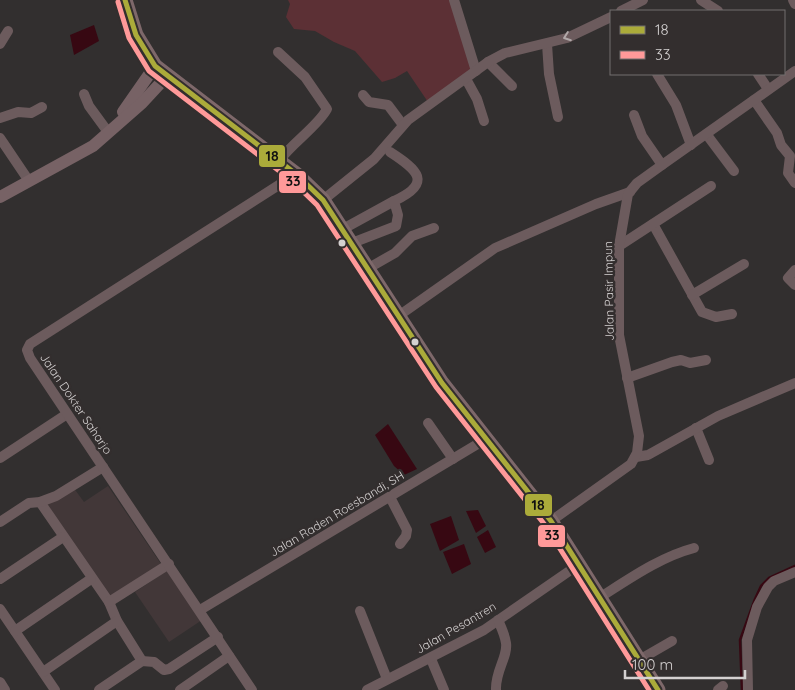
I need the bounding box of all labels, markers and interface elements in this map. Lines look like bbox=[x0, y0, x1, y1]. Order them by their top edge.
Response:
legend bbox=[610, 10, 785, 75]
text: 18 bbox=[655, 20, 669, 39]
one-way arrow bbox=[563, 31, 572, 41]
text: 33 bbox=[655, 45, 671, 64]
line badge: 18 bbox=[258, 144, 286, 168]
text: 18 bbox=[265, 147, 279, 165]
line badge: 33 bbox=[278, 170, 307, 194]
text: 33 bbox=[285, 172, 301, 190]
unlabelled marker bbox=[337, 238, 347, 248]
street label: Jalan Pasir Impun bbox=[600, 241, 617, 341]
unlabelled marker bbox=[410, 337, 420, 347]
street label: Jalan Dokter Saharjo bbox=[37, 350, 116, 457]
street label: Jalan Raden Roesbandi, SH bbox=[267, 467, 407, 560]
line badge: 18 bbox=[524, 493, 553, 517]
text: 18 bbox=[531, 496, 545, 514]
line badge: 33 bbox=[537, 524, 566, 548]
text: 33 bbox=[544, 526, 560, 544]
street label: Jalan Pesantren bbox=[413, 599, 499, 657]
scale bar bbox=[625, 648, 745, 680]
text: 100 m bbox=[632, 655, 673, 674]

